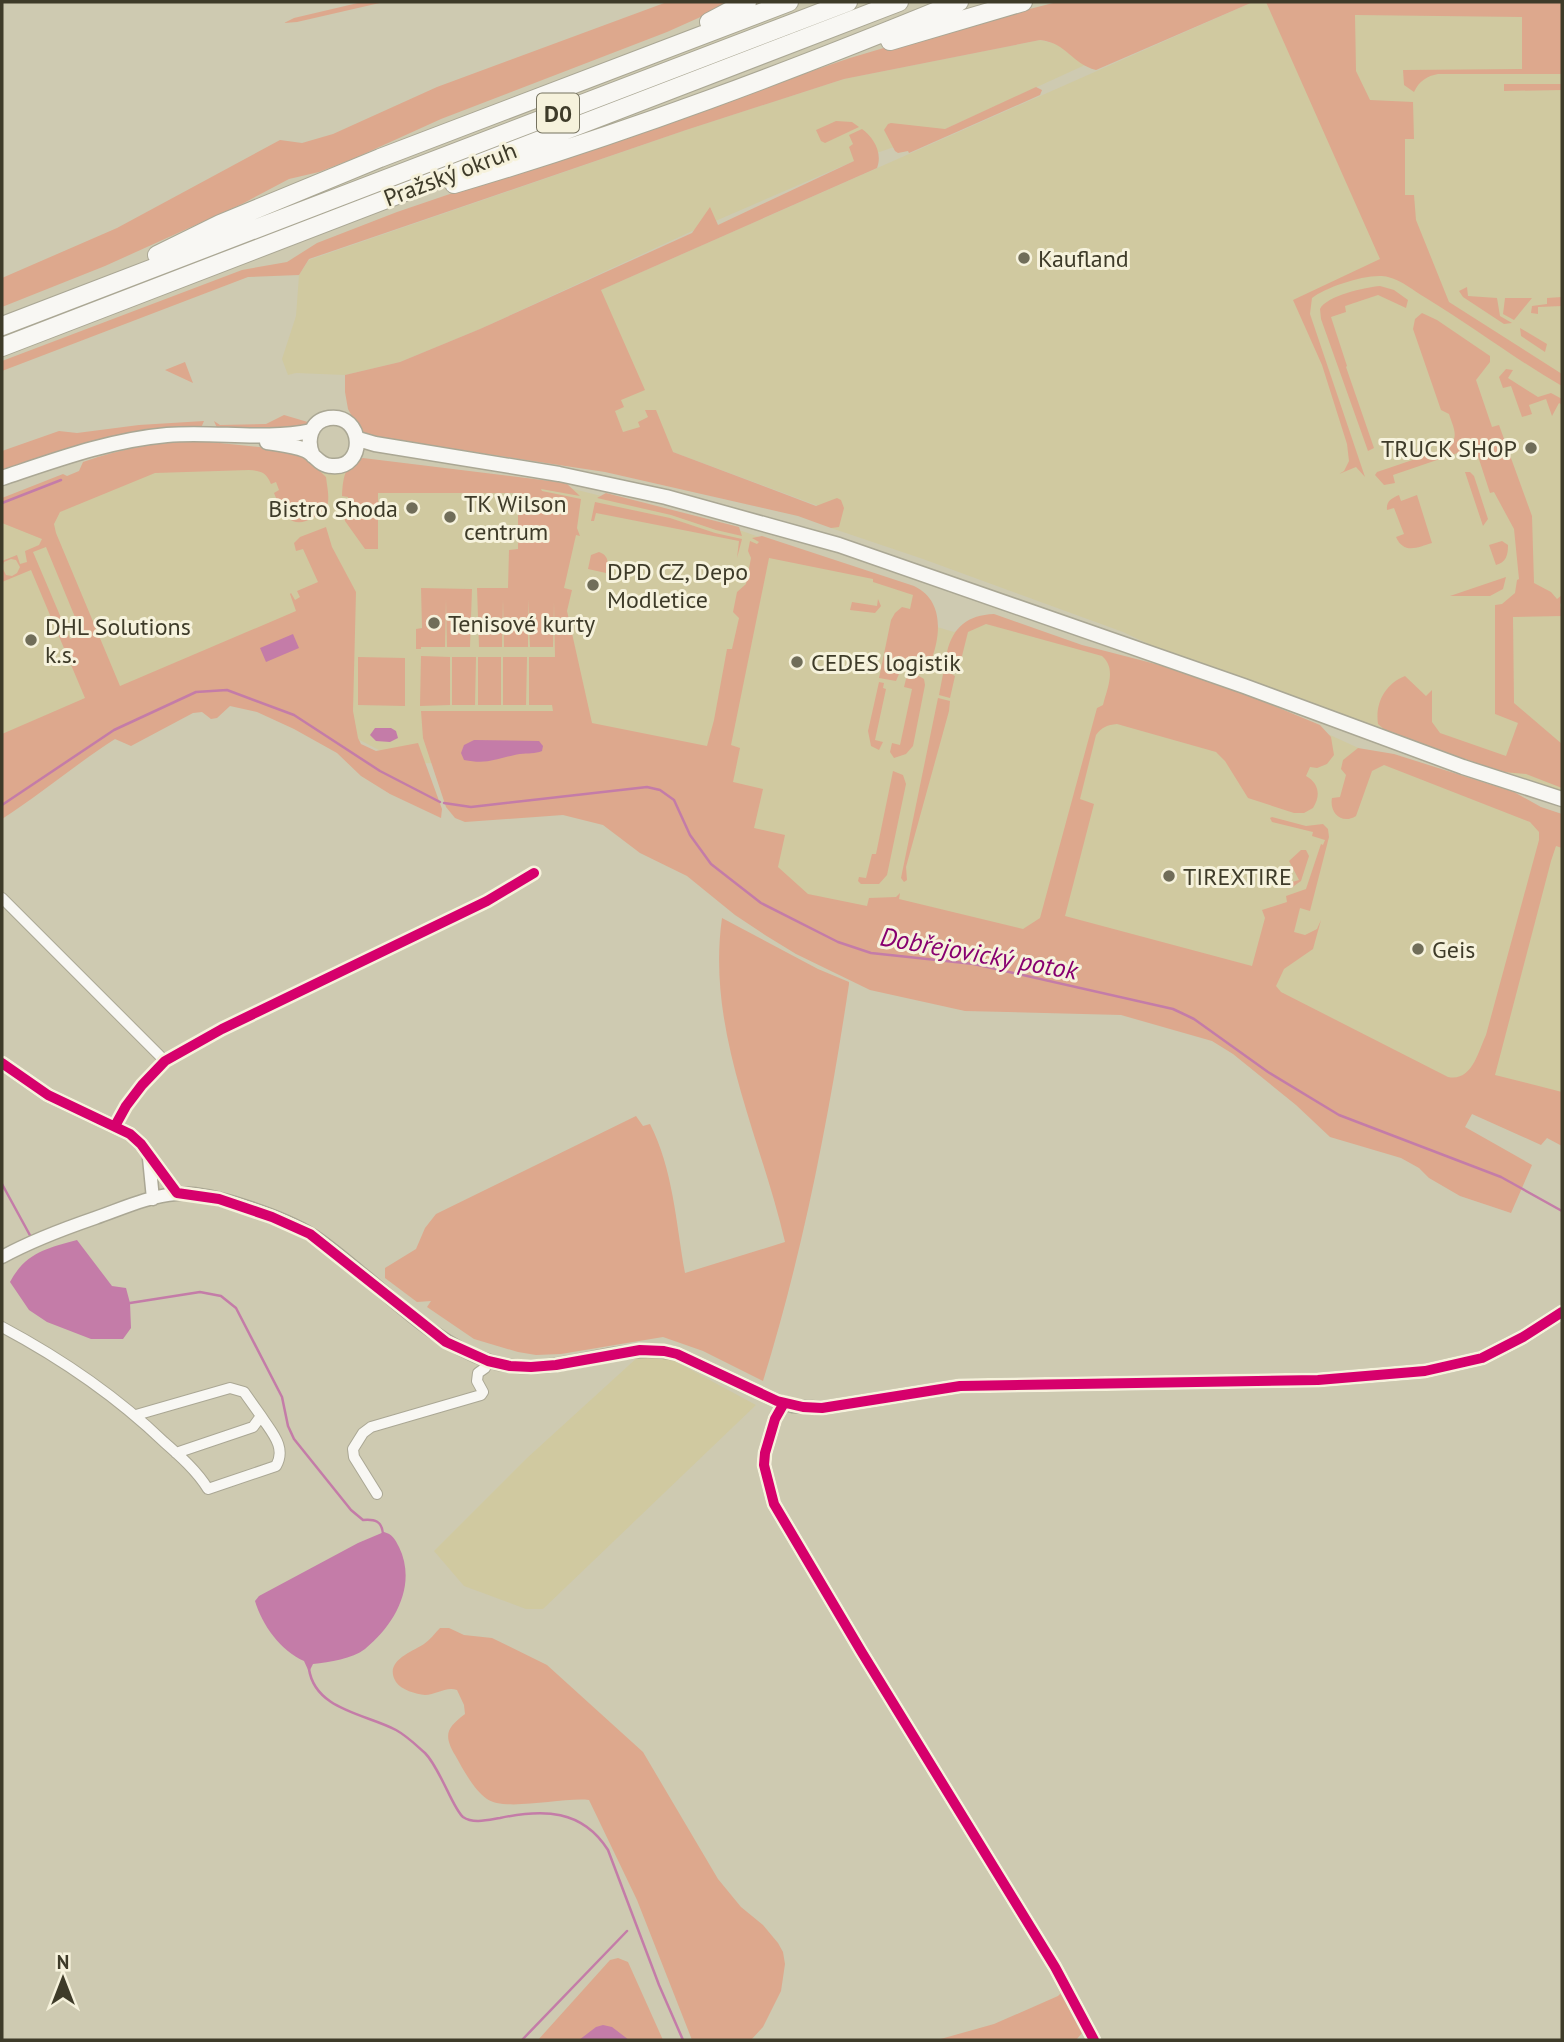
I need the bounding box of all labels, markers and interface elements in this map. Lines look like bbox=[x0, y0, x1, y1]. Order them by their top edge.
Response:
road number: D0 bbox=[537, 94, 579, 132]
street label: Pražský okruh bbox=[379, 134, 521, 214]
place label: Kaufland bbox=[1038, 243, 1129, 274]
marker: Kaufland bbox=[1016, 250, 1032, 266]
place label: TRUCK SHOP bbox=[1381, 433, 1517, 464]
marker: TRUCK SHOP bbox=[1523, 440, 1539, 456]
place label: TK Wilson centrum bbox=[464, 488, 567, 547]
place label: Bistro Shoda bbox=[268, 493, 398, 524]
marker: Bistro Shoda bbox=[404, 500, 420, 516]
marker: TK Wilson centrum bbox=[442, 509, 458, 525]
place label: DPD CZ, Depo Modletice bbox=[607, 556, 748, 615]
marker: DPD CZ, Depo Modletice bbox=[585, 577, 601, 593]
place label: Tenisové kurty bbox=[448, 608, 595, 639]
place label: DHL Solutions k.s. bbox=[45, 611, 191, 670]
marker: Tenisové kurty bbox=[426, 615, 442, 631]
marker: DHL Solutions k.s. bbox=[23, 632, 39, 648]
place label: CEDES logistik bbox=[811, 647, 961, 678]
marker: CEDES logistik bbox=[789, 654, 805, 670]
place label: TIREXTIRE bbox=[1183, 861, 1292, 892]
marker: TIREXTIRE bbox=[1161, 868, 1177, 884]
water label: Dobřejovický potok bbox=[878, 919, 1081, 987]
place label: Geis bbox=[1432, 934, 1475, 965]
marker: Geis bbox=[1410, 941, 1426, 957]
north arrow bbox=[28, 1944, 98, 2014]
text: N bbox=[57, 1950, 69, 1974]

